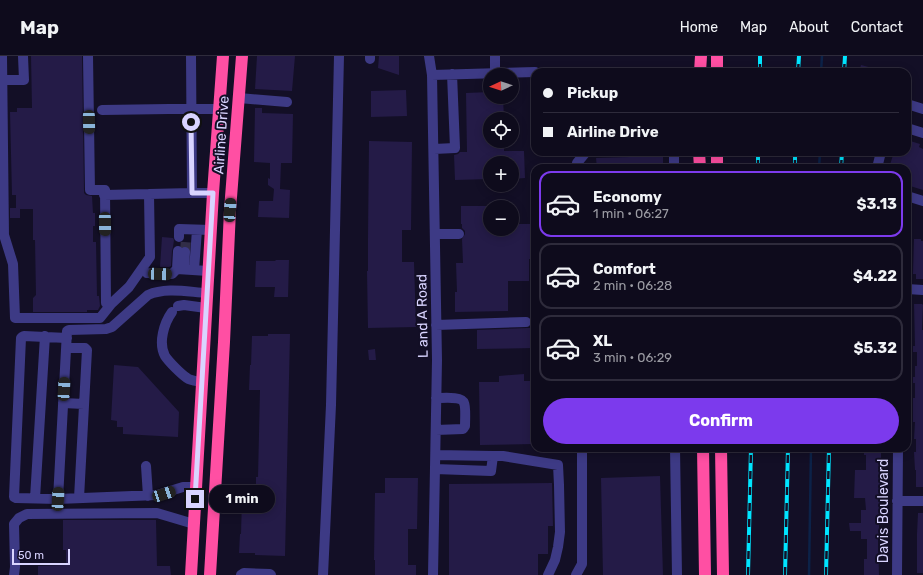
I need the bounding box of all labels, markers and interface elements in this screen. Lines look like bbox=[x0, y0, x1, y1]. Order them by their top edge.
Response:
text: Map bbox=[20, 16, 59, 39]
text: Home bbox=[680, 19, 718, 36]
text: Map bbox=[740, 19, 767, 36]
text: About bbox=[789, 19, 829, 36]
text: Contact bbox=[851, 19, 903, 36]
north arrow bbox=[483, 68, 519, 104]
map controls bbox=[483, 68, 519, 236]
text: Pickup bbox=[567, 84, 618, 102]
street label: Airline Drive bbox=[210, 95, 233, 175]
car bbox=[83, 110, 95, 134]
button: locate bbox=[483, 112, 519, 148]
route start bbox=[182, 113, 200, 131]
text: Airline Drive bbox=[567, 123, 659, 141]
button: + bbox=[483, 156, 519, 192]
icon: car bbox=[545, 186, 581, 222]
text: Economy bbox=[593, 188, 662, 206]
text: $3.13 bbox=[856, 195, 897, 213]
car bbox=[223, 198, 237, 222]
button: − bbox=[483, 200, 519, 236]
text: 1 min · 06:27 bbox=[593, 206, 669, 221]
car bbox=[99, 212, 111, 236]
icon: car bbox=[545, 258, 581, 294]
text: Comfort bbox=[593, 260, 656, 278]
text: $4.22 bbox=[853, 267, 897, 285]
car bbox=[148, 268, 172, 280]
street label: L and A Road bbox=[413, 274, 432, 358]
text: 2 min · 06:28 bbox=[593, 278, 672, 293]
icon: car bbox=[545, 330, 581, 366]
text: XL bbox=[593, 332, 612, 350]
text: $5.32 bbox=[853, 339, 897, 357]
text: 3 min · 06:29 bbox=[593, 350, 672, 365]
car bbox=[57, 377, 71, 401]
button: Confirm bbox=[543, 398, 899, 444]
street label: Davis Boulevard bbox=[875, 459, 892, 563]
car bbox=[151, 485, 177, 503]
callout: 1 min bbox=[209, 485, 275, 513]
car bbox=[51, 487, 65, 511]
route end bbox=[186, 490, 204, 508]
text: 1 min bbox=[225, 491, 259, 506]
scale bar bbox=[12, 547, 70, 566]
text: 50 m bbox=[18, 549, 44, 562]

